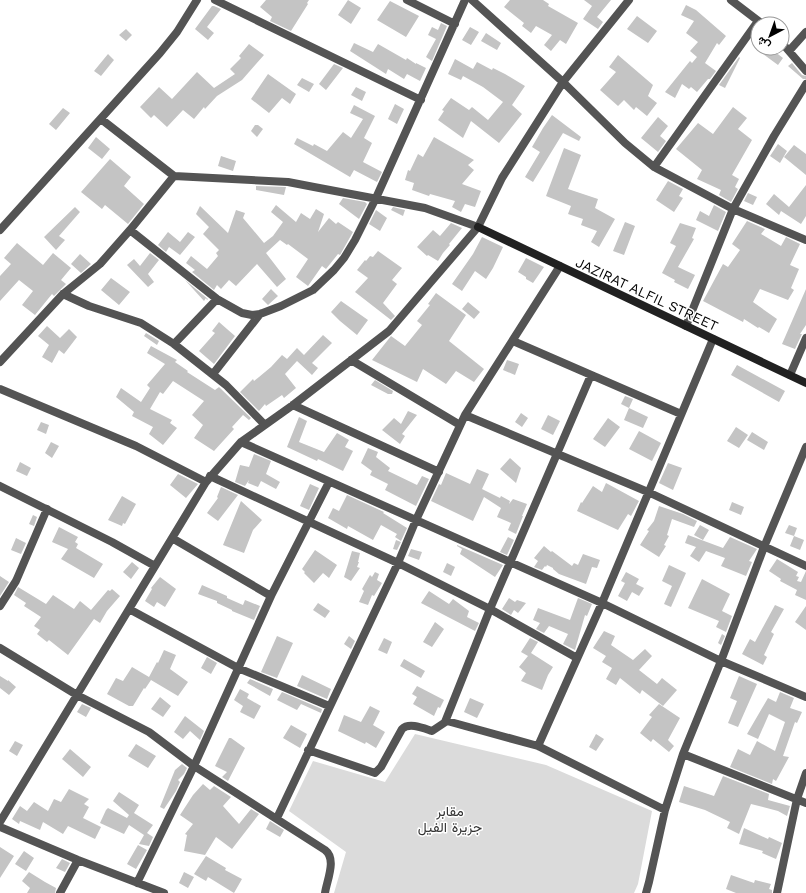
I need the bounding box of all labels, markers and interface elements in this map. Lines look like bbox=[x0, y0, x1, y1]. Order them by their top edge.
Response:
north arrow bbox=[750, 16, 790, 56]
text: ش bbox=[755, 34, 773, 52]
street label: JAZIRAT ALFIL STREET bbox=[573, 254, 721, 334]
park label: مقابر جزيرة الفيل bbox=[418, 803, 482, 836]

